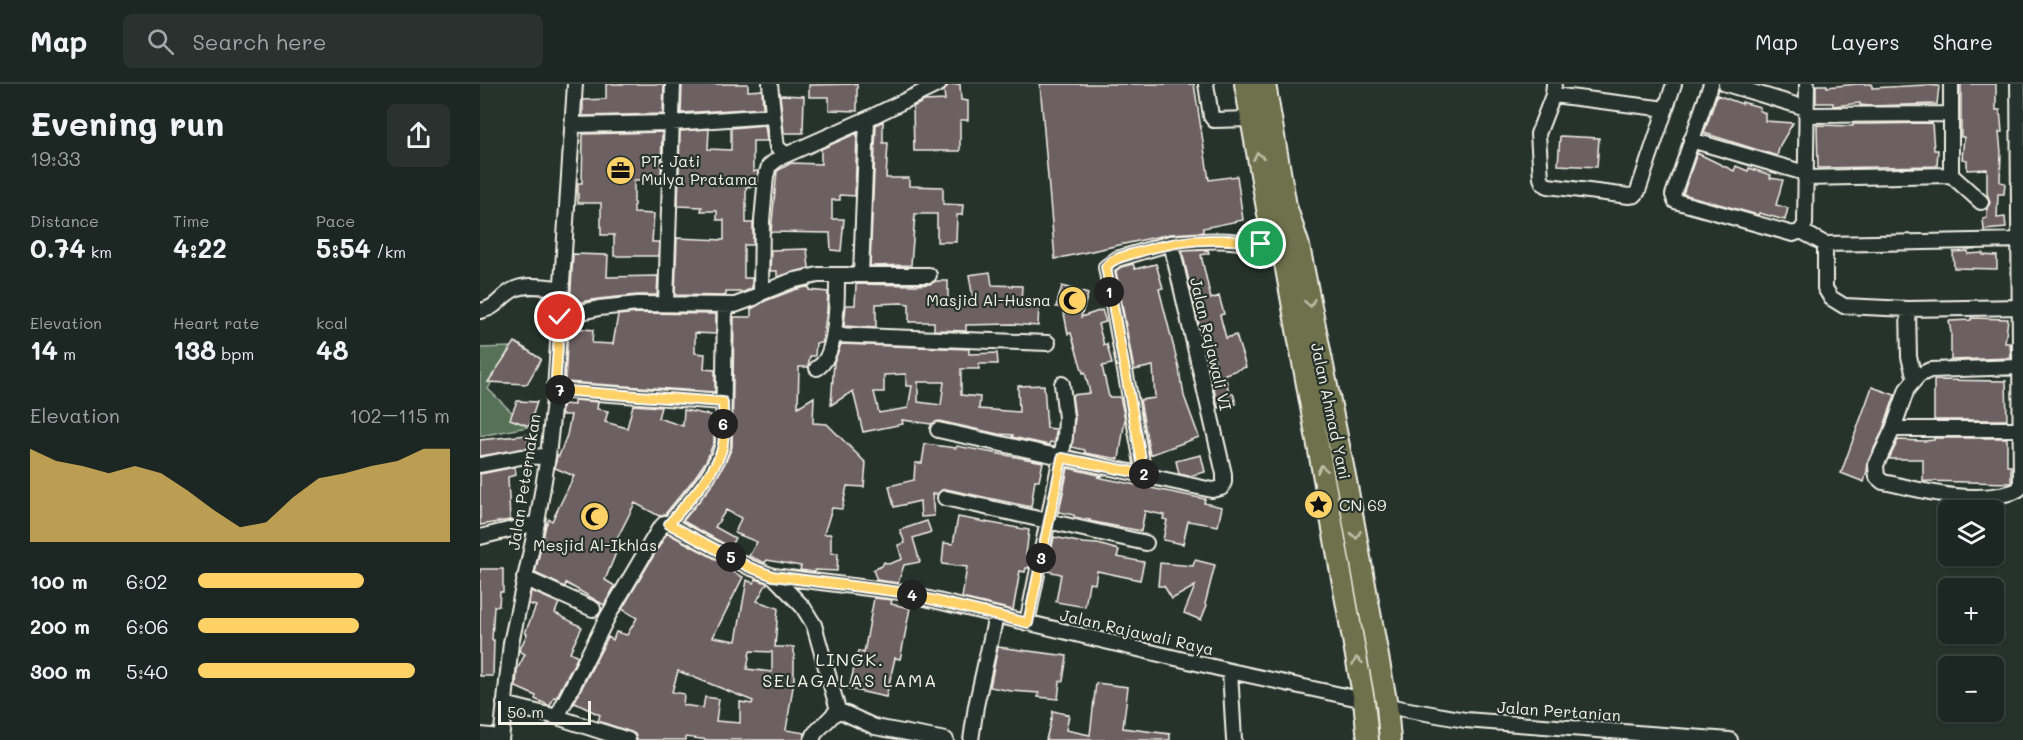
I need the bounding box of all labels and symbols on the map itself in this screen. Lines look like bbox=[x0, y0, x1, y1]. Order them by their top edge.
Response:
place label: PT. Jati Mulya Pratama bbox=[641, 150, 757, 189]
one-way arrow bbox=[1252, 151, 1264, 161]
office icon: PT. Jati Mulya Pratama bbox=[604, 154, 636, 186]
pin bbox=[1235, 218, 1286, 269]
street label: Jalan Rajawali VI bbox=[1186, 275, 1237, 413]
pin: 1 bbox=[1094, 277, 1124, 307]
mosque icon: Masjid Al-Husna bbox=[1056, 284, 1088, 316]
place label: Masjid Al-Husna bbox=[926, 289, 1051, 310]
pin bbox=[534, 291, 585, 342]
one-way arrow bbox=[1303, 298, 1316, 308]
street label: Jalan Ahmad Yani bbox=[1307, 341, 1356, 481]
pin: 7 bbox=[545, 375, 575, 405]
pin: 6 bbox=[708, 409, 738, 439]
street label: Jalan Peternakan bbox=[502, 412, 545, 551]
pin: 2 bbox=[1129, 459, 1159, 489]
one-way arrow bbox=[1316, 465, 1329, 475]
place icon: CN 69 bbox=[1302, 489, 1334, 521]
place label: CN 69 bbox=[1339, 494, 1386, 515]
mosque icon: Mesjid Al-Ikhlas bbox=[579, 501, 611, 533]
one-way arrow bbox=[1349, 530, 1362, 540]
place label: Mesjid Al-Ikhlas bbox=[533, 534, 657, 555]
pin: 5 bbox=[716, 542, 746, 572]
pin: 3 bbox=[1026, 543, 1056, 573]
pin: 4 bbox=[897, 580, 927, 610]
street label: Jalan Rajawali Raya bbox=[1058, 604, 1216, 659]
district label: LINGK. SELAGALAS LAMA bbox=[762, 647, 938, 692]
one-way arrow bbox=[1351, 657, 1364, 667]
street label: Jalan Pertanian bbox=[1496, 696, 1622, 725]
scale bar bbox=[498, 698, 591, 726]

